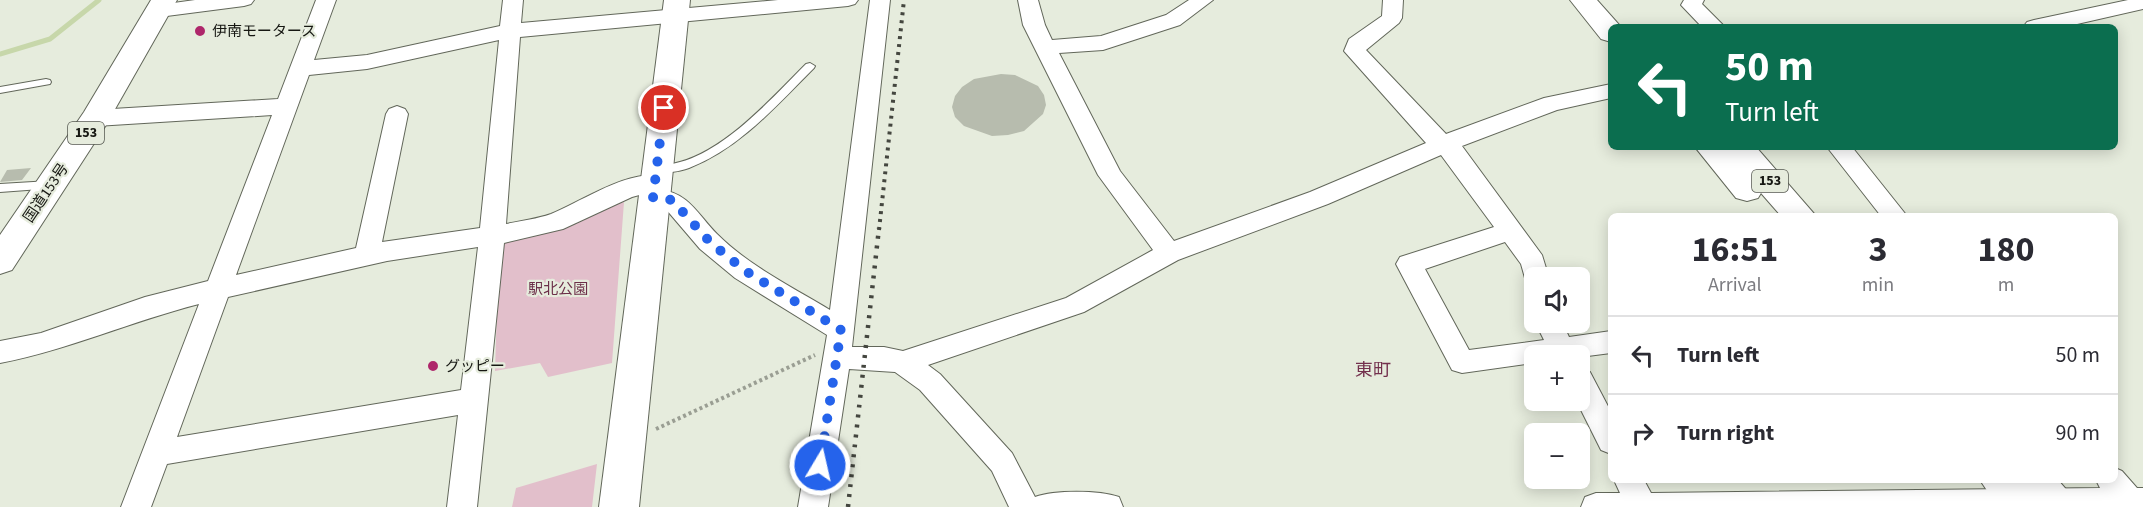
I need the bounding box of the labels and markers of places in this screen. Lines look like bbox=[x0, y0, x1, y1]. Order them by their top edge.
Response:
place label: 伊南モータース bbox=[212, 21, 316, 42]
marker: 伊南モータース bbox=[193, 24, 207, 38]
pin bbox=[638, 82, 689, 133]
place label: グッピー bbox=[445, 356, 505, 377]
marker: グッピー bbox=[426, 359, 440, 373]

